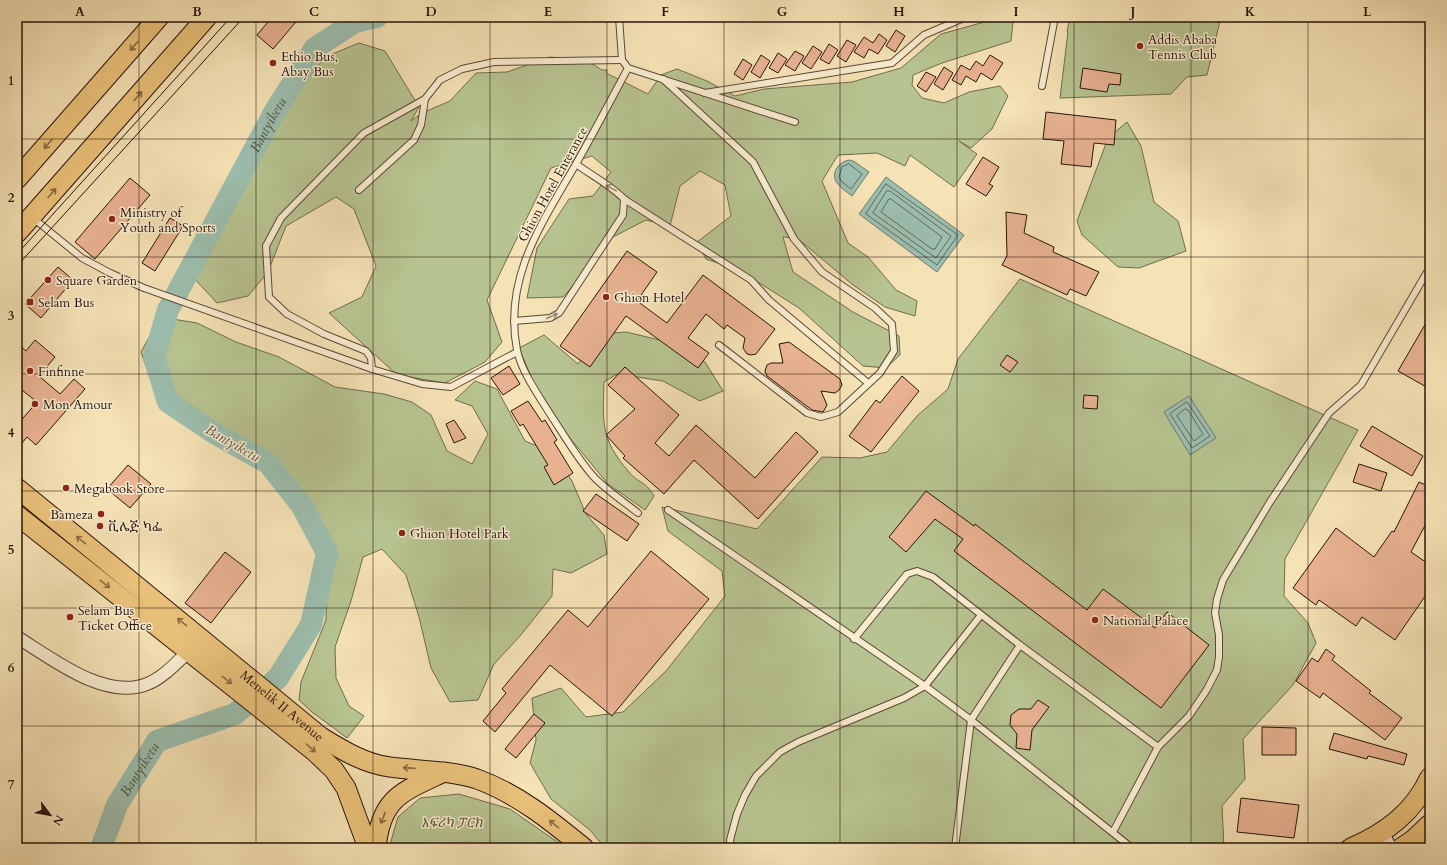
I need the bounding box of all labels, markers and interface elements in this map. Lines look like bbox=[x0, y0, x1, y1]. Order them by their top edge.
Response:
text: A bbox=[75, 3, 85, 21]
text: B bbox=[192, 3, 202, 21]
text: C bbox=[309, 3, 319, 21]
text: D bbox=[425, 3, 437, 21]
text: E bbox=[544, 3, 552, 21]
text: F bbox=[661, 3, 669, 21]
text: G bbox=[777, 3, 788, 21]
text: H bbox=[893, 3, 905, 21]
text: I bbox=[1013, 3, 1019, 21]
text: J bbox=[1129, 3, 1136, 21]
text: K bbox=[1245, 3, 1256, 21]
text: L bbox=[1363, 3, 1372, 21]
place label: Addis Ababa Tennis Club bbox=[1148, 31, 1217, 64]
one-way arrow bbox=[129, 41, 138, 52]
marker: Addis Ababa Tennis Club bbox=[1135, 41, 1145, 51]
place label: Ethio Bus, Abay Bus bbox=[281, 48, 338, 81]
marker: Ethio Bus, Abay Bus bbox=[268, 58, 278, 68]
text: 1 bbox=[8, 72, 14, 90]
one-way arrow bbox=[133, 91, 142, 101]
water label: Bantyiketu bbox=[245, 94, 291, 156]
street label: Ghion Hotel Enterance bbox=[514, 124, 592, 245]
one-way arrow bbox=[43, 139, 53, 149]
one-way arrow bbox=[605, 184, 617, 191]
one-way arrow bbox=[47, 188, 56, 198]
text: 2 bbox=[8, 189, 15, 207]
place label: Ministry of Youth and Sports bbox=[120, 204, 216, 237]
marker: Ministry of Youth and Sports bbox=[107, 214, 117, 224]
place label: Square Garden bbox=[56, 272, 138, 290]
marker: Square Garden bbox=[43, 275, 53, 285]
place label: Ghion Hotel bbox=[614, 289, 685, 307]
marker: Ghion Hotel bbox=[601, 292, 611, 302]
place label: Selam Bus bbox=[38, 294, 94, 312]
marker: Selam Bus bbox=[25, 297, 35, 307]
text: 3 bbox=[8, 307, 15, 325]
one-way arrow bbox=[546, 311, 558, 319]
place label: Finfinne bbox=[38, 363, 85, 381]
marker: Finfinne bbox=[25, 366, 35, 376]
place label: Mon Amour bbox=[43, 396, 113, 414]
marker: Mon Amour bbox=[30, 399, 40, 409]
water label: Bantyiketu bbox=[202, 420, 264, 467]
text: 4 bbox=[8, 424, 15, 442]
place label: Megabook Store bbox=[74, 480, 165, 498]
marker: Megabook Store bbox=[61, 483, 71, 493]
place label: Bameza bbox=[50, 506, 93, 524]
marker: Bameza bbox=[96, 509, 106, 519]
place label: ቪሌጅ ካፌ bbox=[108, 518, 162, 536]
marker: ቪሌጅ ካፌ bbox=[95, 521, 105, 531]
place label: Ghion Hotel Park bbox=[410, 525, 509, 543]
marker: Ghion Hotel Park bbox=[397, 528, 407, 538]
one-way arrow bbox=[75, 535, 86, 544]
text: 5 bbox=[8, 541, 14, 559]
one-way arrow bbox=[100, 580, 111, 589]
place label: Selam Bus Ticket Office bbox=[78, 602, 152, 635]
marker: Selam Bus Ticket Office bbox=[65, 612, 75, 622]
place label: National Palace bbox=[1103, 612, 1188, 630]
marker: National Palace bbox=[1090, 615, 1100, 625]
one-way arrow bbox=[176, 617, 187, 626]
text: 6 bbox=[8, 659, 15, 677]
street label: Menelik II Avenue bbox=[236, 666, 328, 746]
one-way arrow bbox=[222, 676, 233, 684]
water label: Bantyiketu bbox=[116, 739, 164, 800]
one-way arrow bbox=[306, 743, 316, 753]
one-way arrow bbox=[403, 765, 416, 772]
text: 7 bbox=[8, 776, 15, 794]
north arrow bbox=[30, 795, 70, 835]
one-way arrow bbox=[378, 811, 386, 823]
text: N bbox=[49, 812, 67, 828]
park label: አፍሪካ ፓርክ bbox=[421, 814, 484, 832]
one-way arrow bbox=[548, 819, 559, 828]

